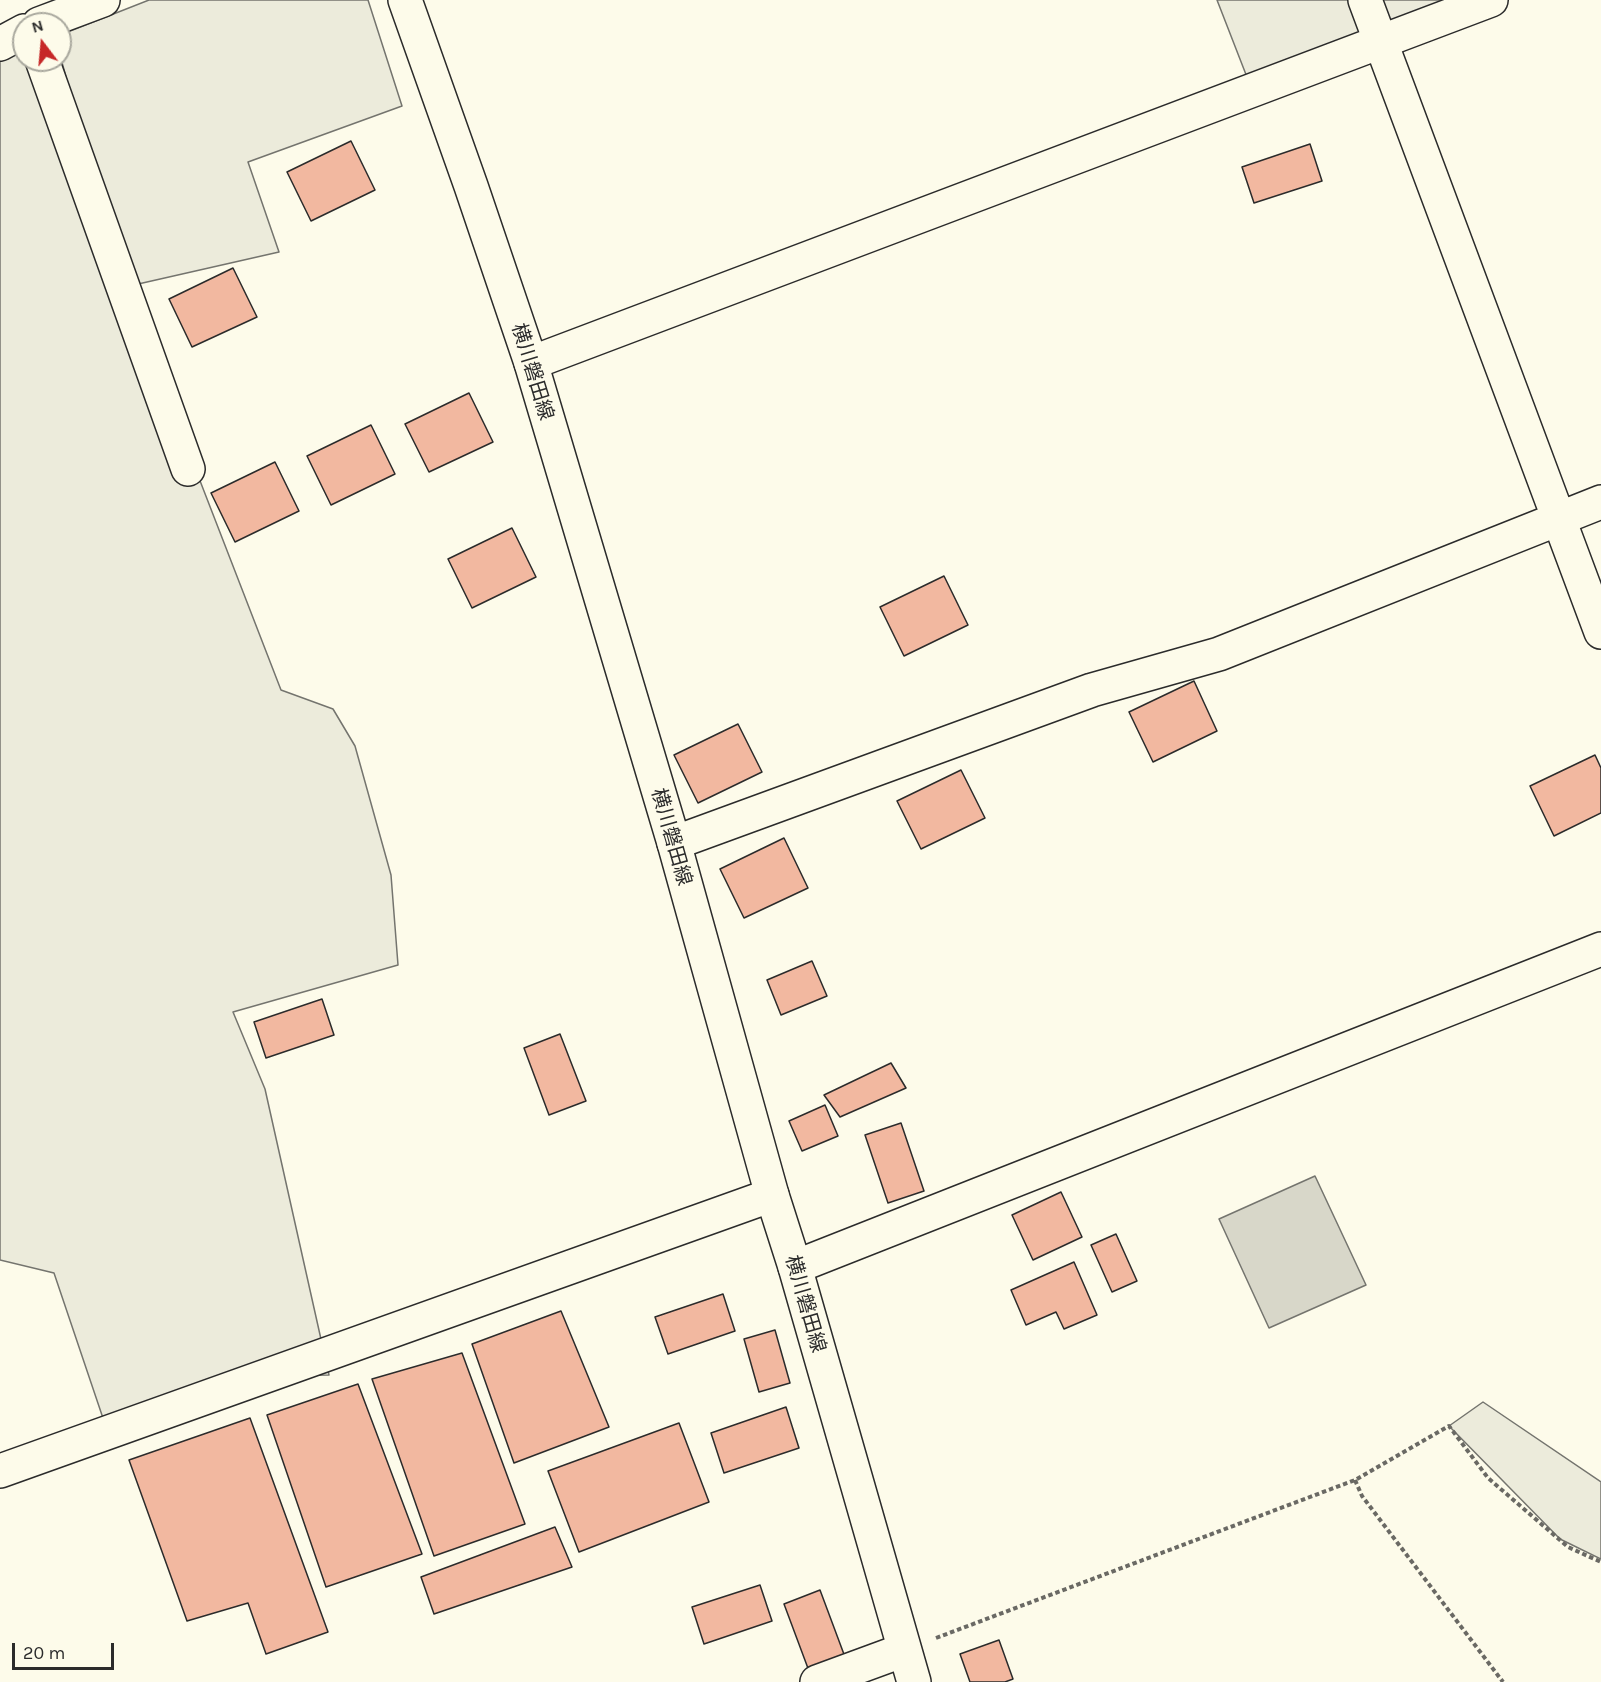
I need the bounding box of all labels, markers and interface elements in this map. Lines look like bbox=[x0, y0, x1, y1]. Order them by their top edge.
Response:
north arrow bbox=[12, 12, 72, 72]
text: N bbox=[29, 15, 46, 37]
street label: 横川磐田線 bbox=[506, 321, 558, 423]
street label: 横川磐田線 bbox=[646, 786, 696, 888]
street label: 横川磐田線 bbox=[780, 1253, 830, 1355]
scale bar bbox=[15, 1631, 117, 1669]
text: 20 m bbox=[23, 1642, 65, 1664]

